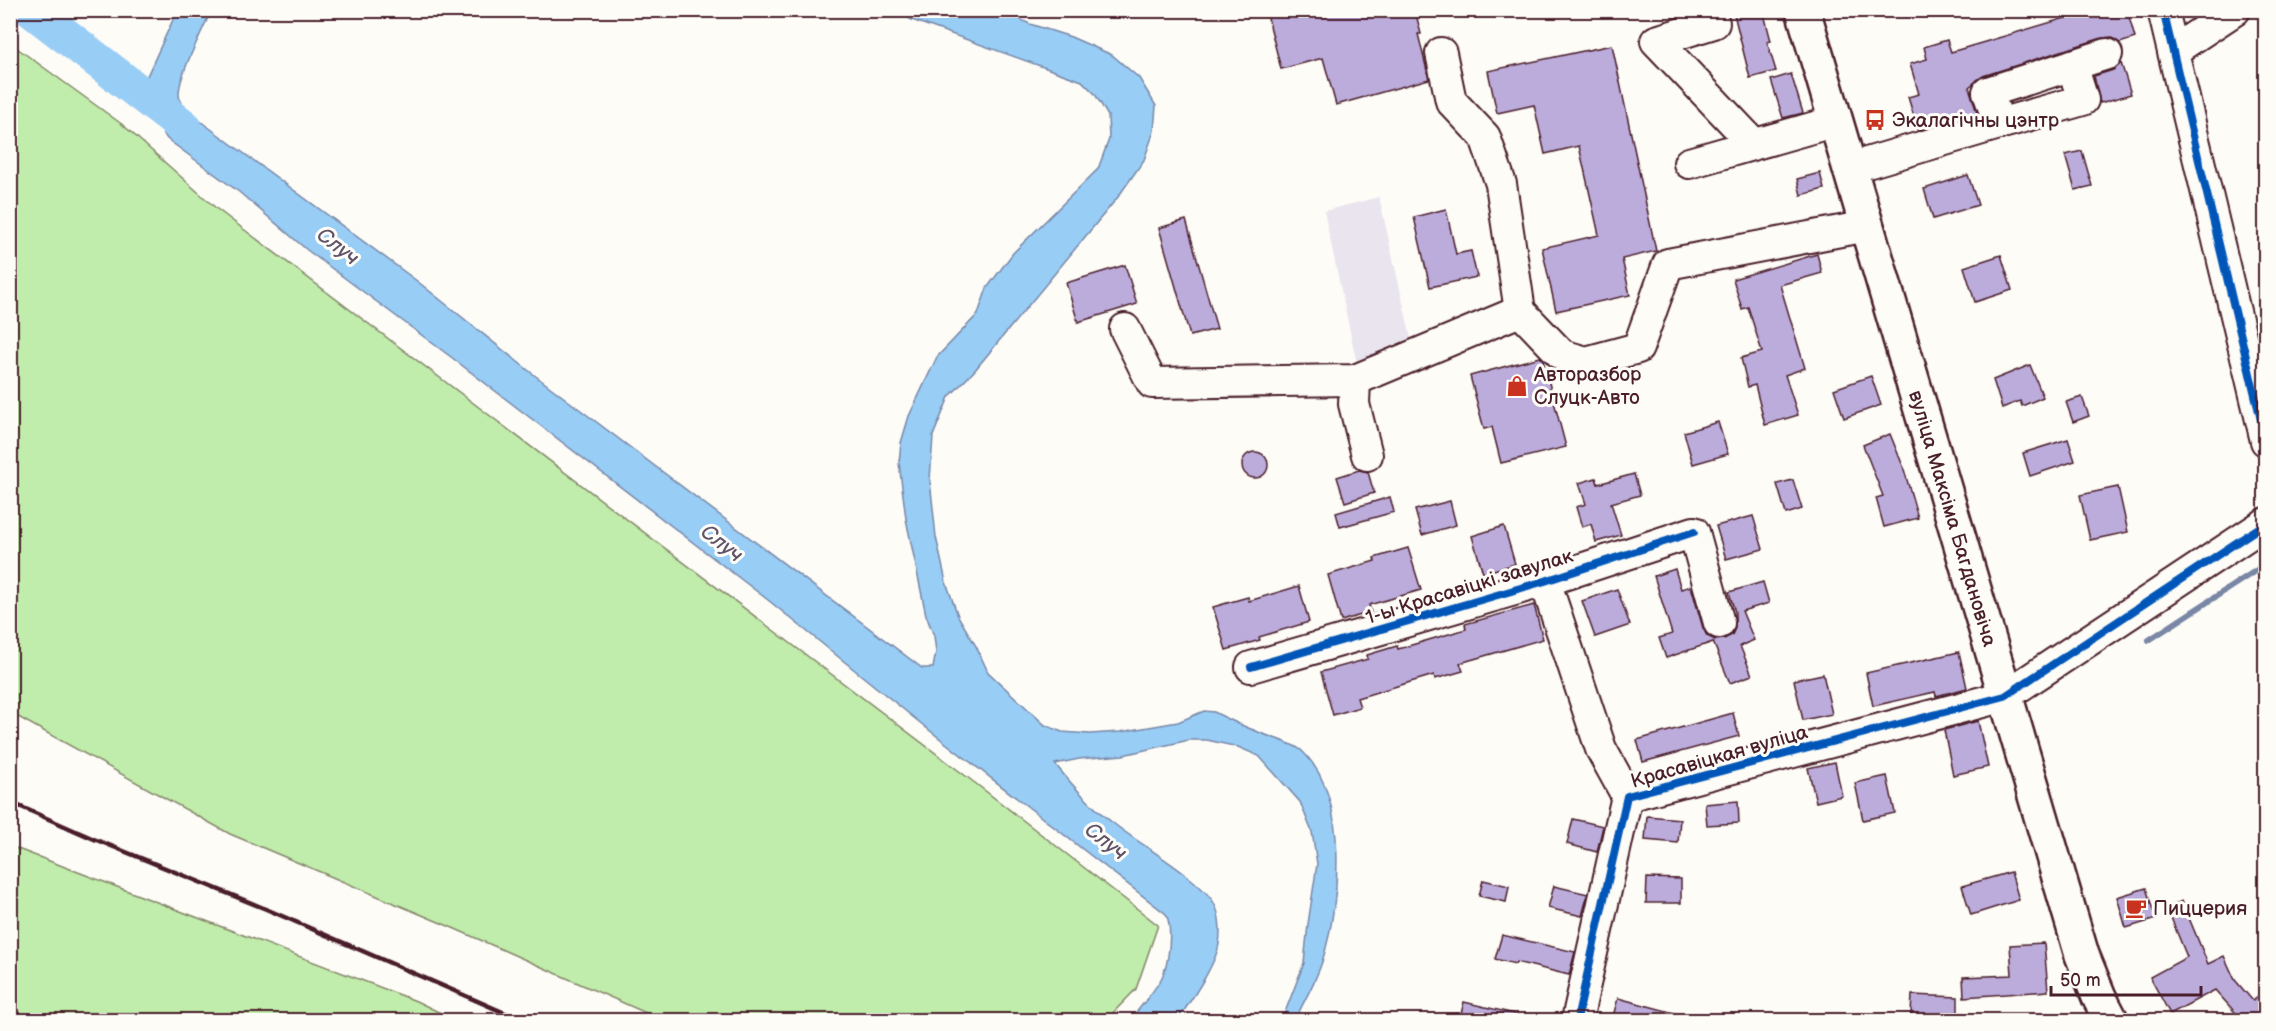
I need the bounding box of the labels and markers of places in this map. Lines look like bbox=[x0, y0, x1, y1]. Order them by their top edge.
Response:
bus stop icon: Экалагічны цэнтр bbox=[1863, 108, 1887, 132]
place label: Экалагічны цэнтр bbox=[1892, 109, 2060, 133]
place label: Авторазбор Слуцк-Авто bbox=[1533, 363, 1642, 410]
shop icon: Авторазбор Слуцк-Авто bbox=[1505, 374, 1529, 398]
cafe icon: Пиццерия bbox=[2124, 896, 2148, 920]
place label: Пиццерия bbox=[2153, 897, 2247, 921]

